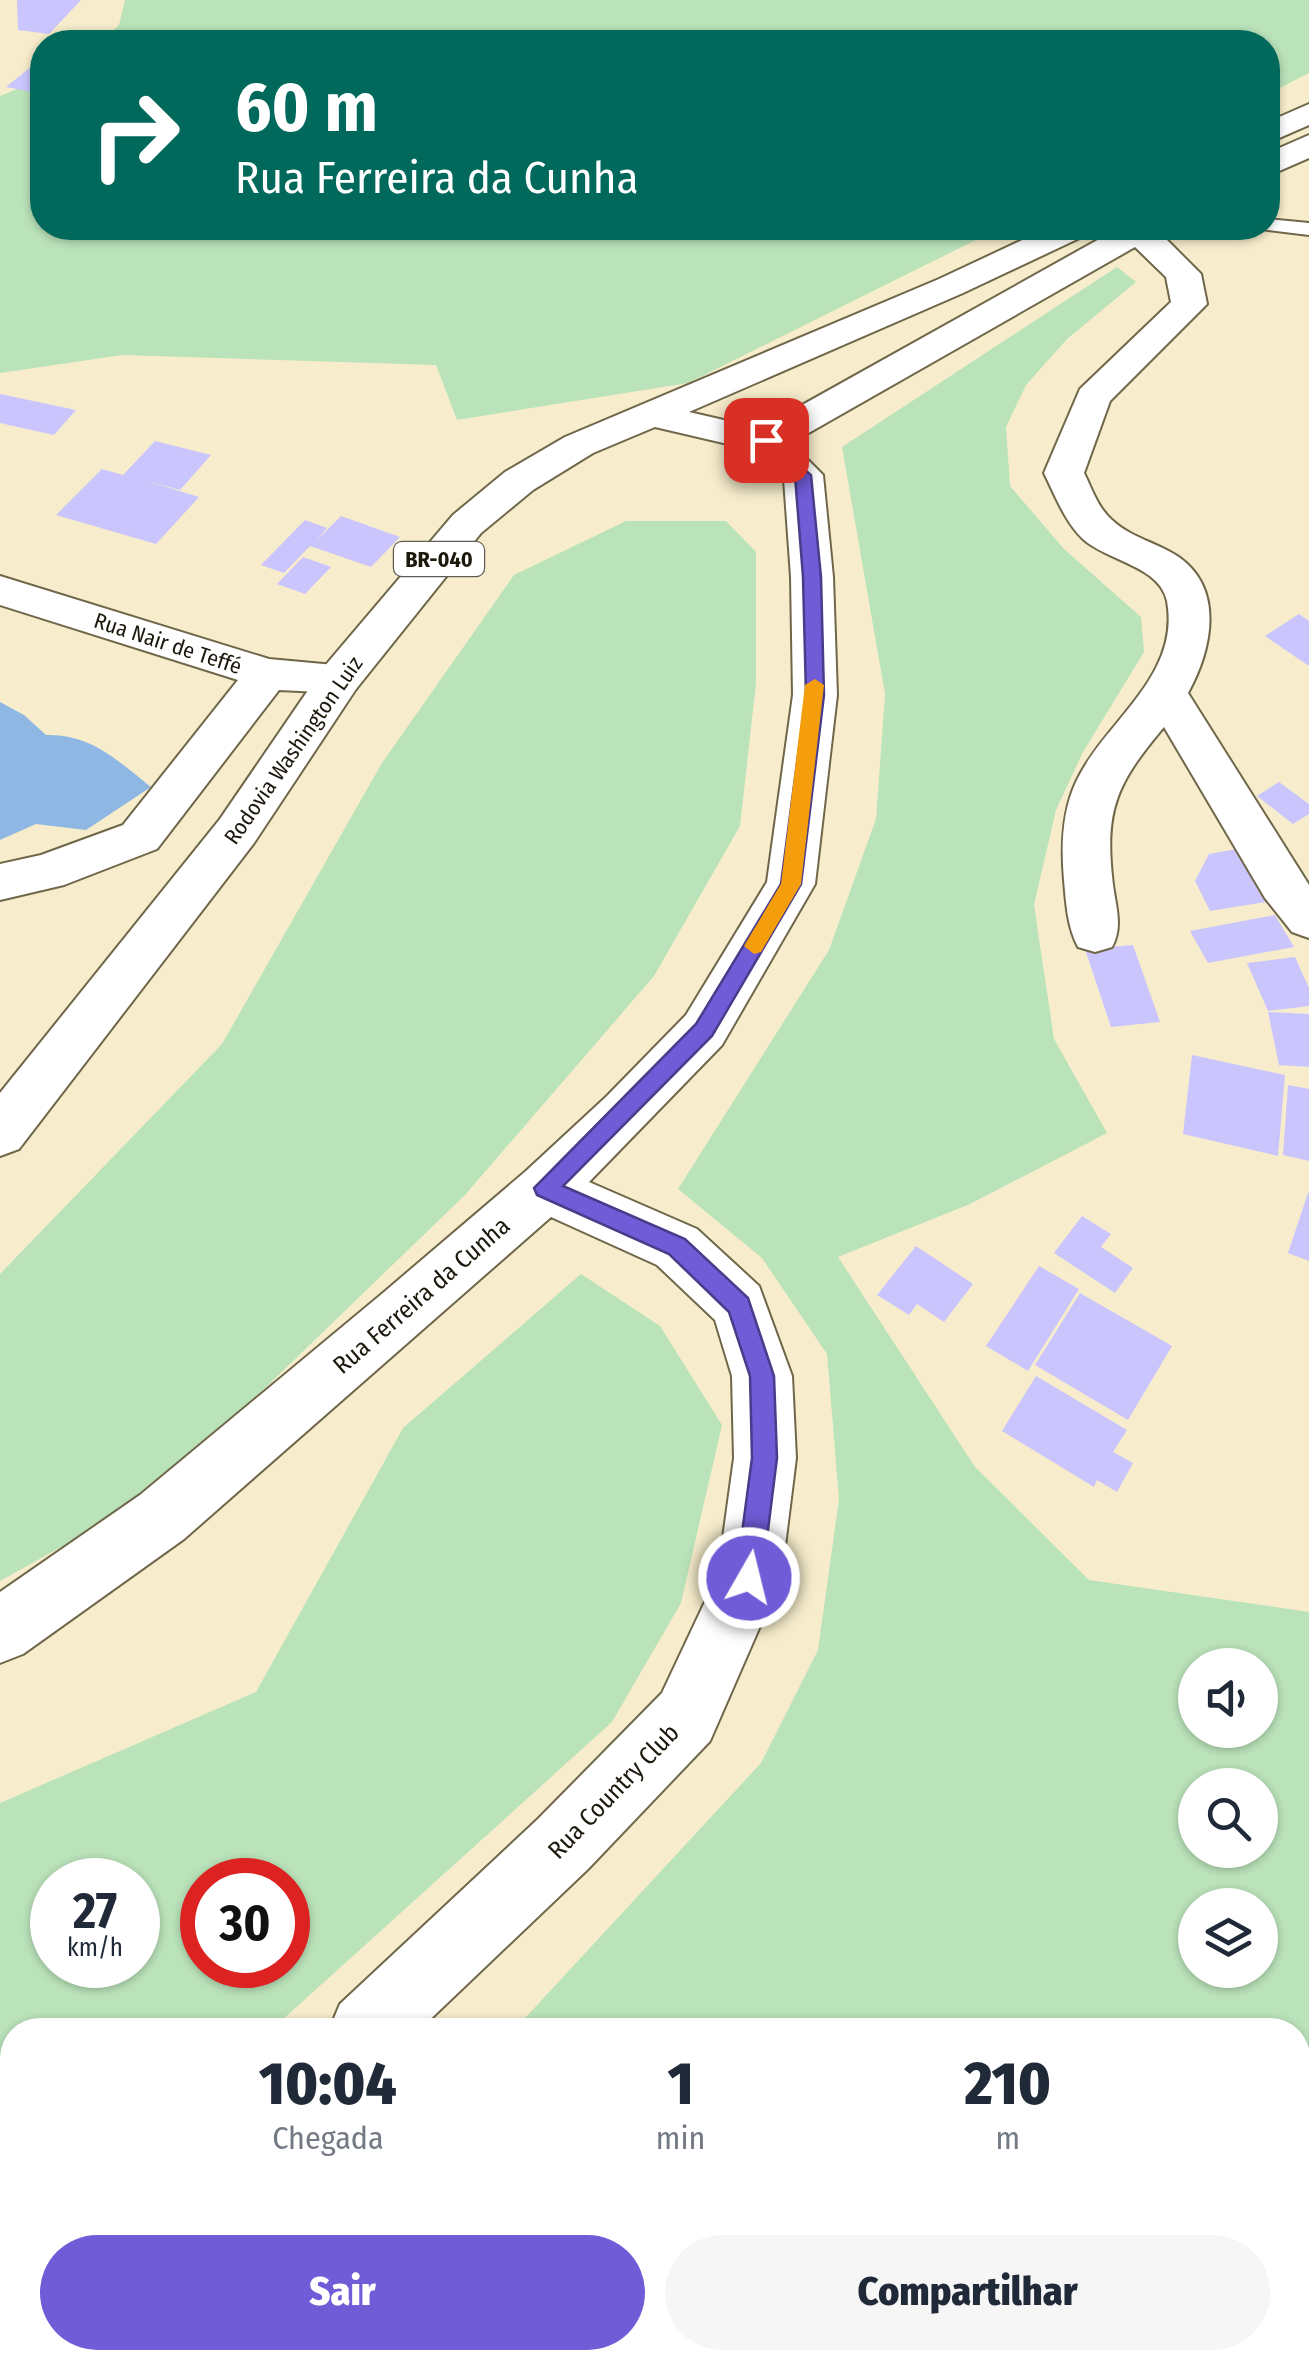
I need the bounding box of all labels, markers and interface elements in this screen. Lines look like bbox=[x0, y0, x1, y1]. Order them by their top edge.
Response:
text: 60 m bbox=[235, 66, 378, 150]
icon: right bbox=[70, 70, 200, 200]
text: Rua Ferreira da Cunha bbox=[235, 151, 639, 205]
pin bbox=[724, 398, 809, 483]
icon: arrive bbox=[739, 413, 794, 468]
road number: BR-040 bbox=[394, 542, 484, 576]
street label: Rua Nair de Teffé bbox=[91, 607, 245, 680]
street label: Rodovia Washington Luiz bbox=[218, 651, 369, 849]
street label: Rua Ferreira da Cunha bbox=[327, 1211, 516, 1381]
position arrow bbox=[697, 1526, 801, 1630]
map controls bbox=[1178, 1648, 1278, 1988]
button: sound bbox=[1178, 1648, 1278, 1748]
street label: Rua Country Club bbox=[542, 1718, 686, 1865]
button: search bbox=[1178, 1768, 1278, 1868]
speed limit sign: 30 bbox=[180, 1858, 310, 1988]
text: 27 bbox=[73, 1881, 117, 1941]
button: layers bbox=[1178, 1888, 1278, 1988]
text: km/h bbox=[67, 1933, 123, 1963]
text: 10:04 bbox=[259, 2048, 397, 2120]
text: 1 bbox=[668, 2048, 694, 2120]
text: 210 bbox=[964, 2048, 1051, 2120]
text: Chegada bbox=[272, 2119, 384, 2157]
text: min bbox=[656, 2119, 705, 2157]
text: m bbox=[995, 2119, 1020, 2157]
button: Sair bbox=[40, 2235, 645, 2350]
button: Compartilhar bbox=[665, 2235, 1270, 2350]

